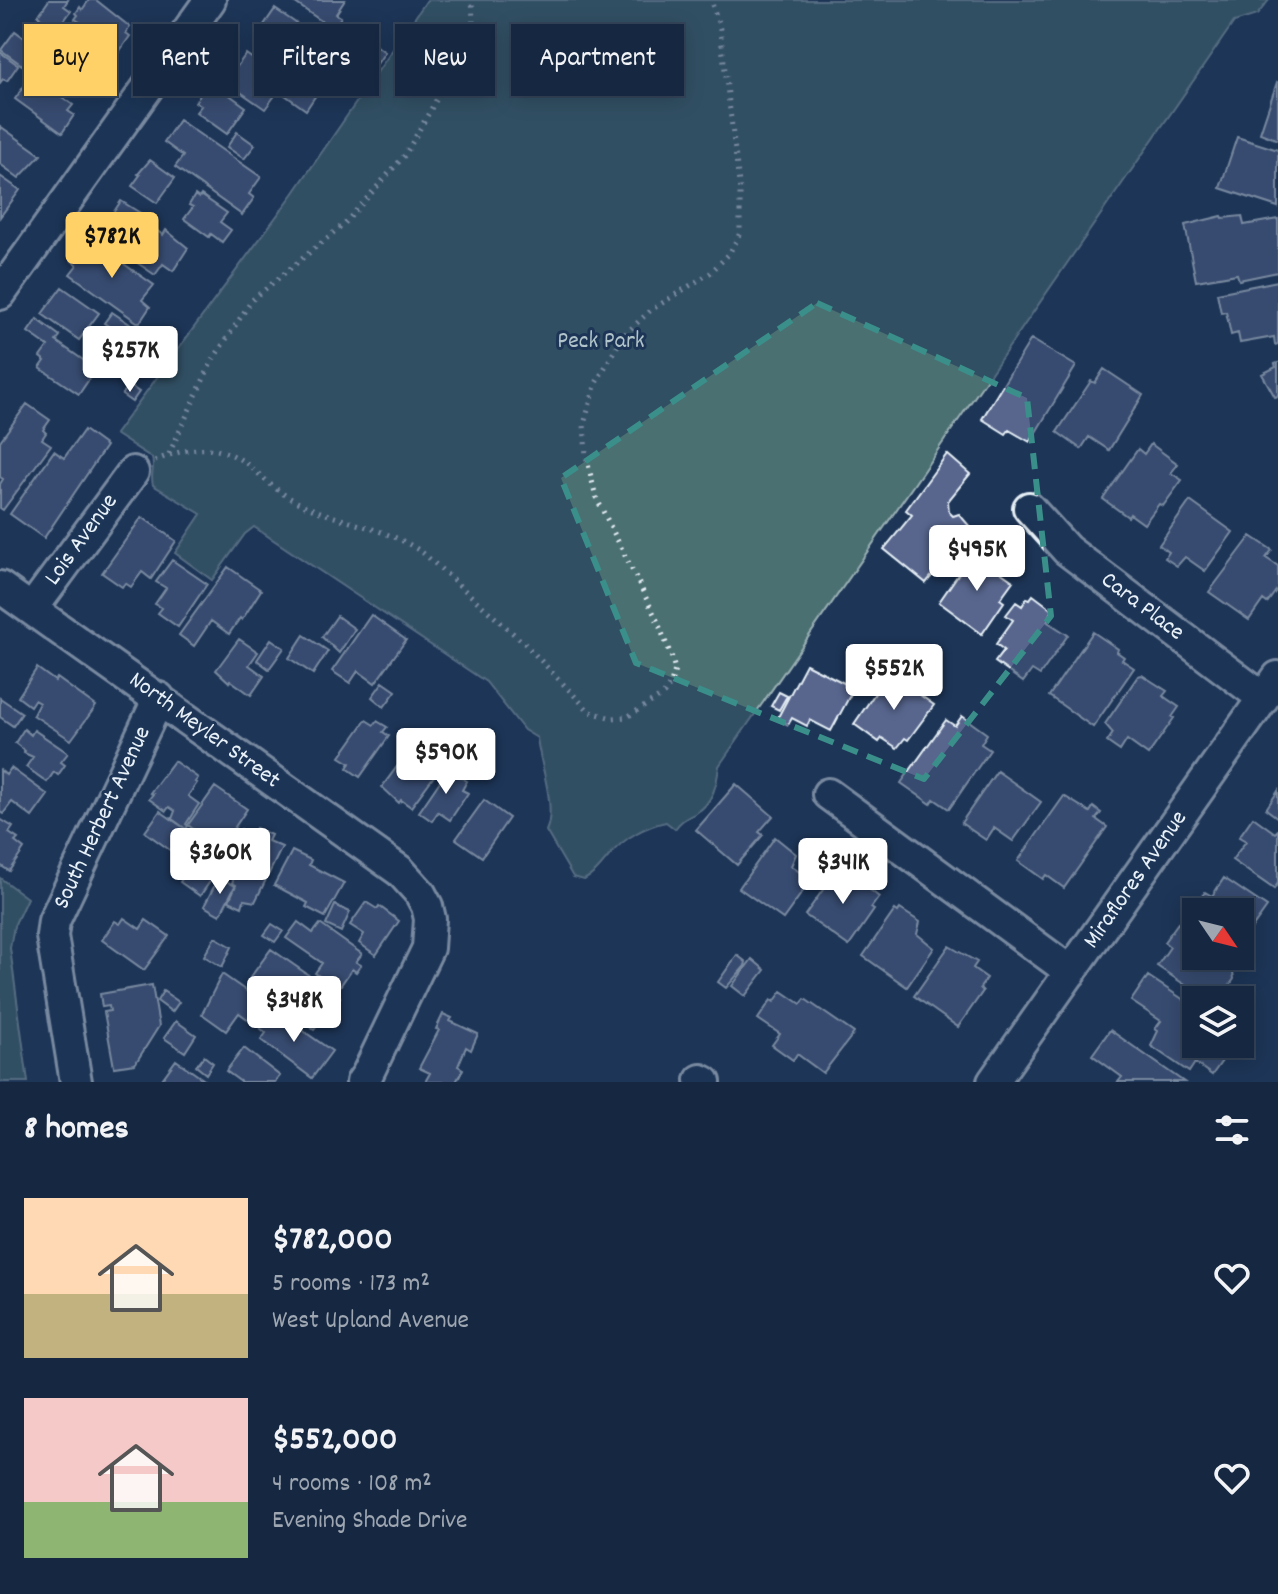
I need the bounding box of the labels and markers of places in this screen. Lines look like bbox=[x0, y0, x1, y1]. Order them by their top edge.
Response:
pin: $782K bbox=[56, 212, 168, 280]
pin: $257K bbox=[74, 326, 186, 394]
pin: $495K bbox=[921, 525, 1033, 593]
pin: $552K bbox=[838, 644, 950, 712]
pin: $590K bbox=[390, 728, 502, 796]
pin: $360K bbox=[164, 828, 276, 896]
pin: $341K bbox=[787, 838, 899, 906]
pin: $348K bbox=[238, 976, 350, 1044]

